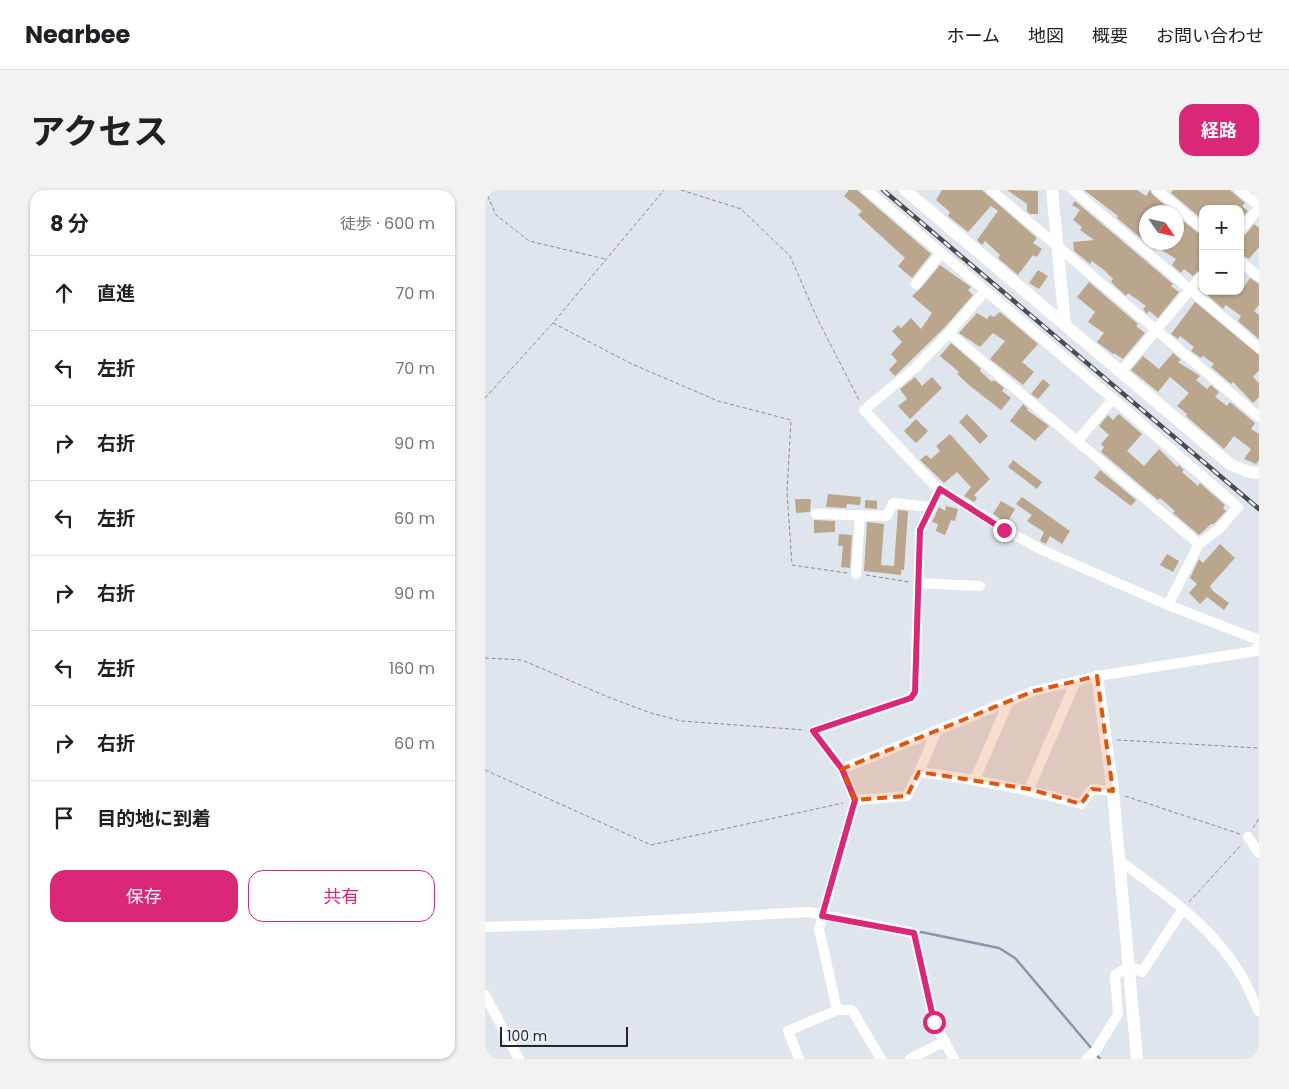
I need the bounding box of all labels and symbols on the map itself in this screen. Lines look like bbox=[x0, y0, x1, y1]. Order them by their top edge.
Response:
north arrow bbox=[1139, 205, 1184, 250]
route end bbox=[993, 519, 1016, 542]
route start bbox=[923, 1011, 946, 1034]
scale bar bbox=[500, 1024, 627, 1047]

